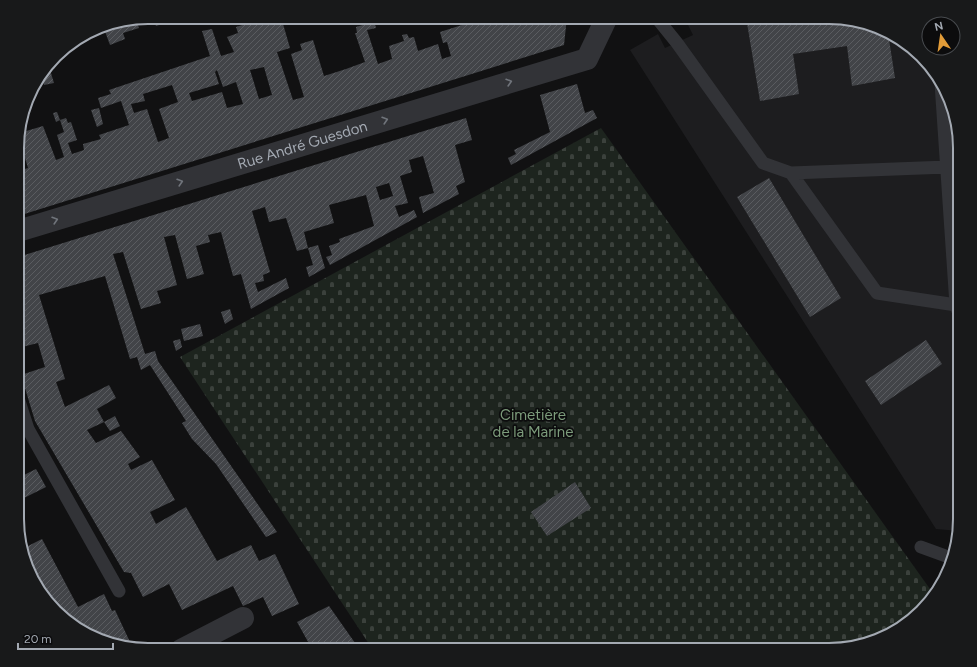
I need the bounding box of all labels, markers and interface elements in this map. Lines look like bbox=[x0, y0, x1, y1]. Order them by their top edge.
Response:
north arrow bbox=[921, 16, 961, 56]
text: N bbox=[933, 19, 944, 34]
one-way arrow bbox=[505, 78, 512, 87]
one-way arrow bbox=[381, 116, 388, 125]
street label: Rue André Guesdon bbox=[235, 117, 369, 173]
one-way arrow bbox=[176, 178, 183, 187]
one-way arrow bbox=[52, 216, 59, 225]
park label: Cimetière de la Marine bbox=[493, 406, 573, 441]
scale bar bbox=[18, 625, 113, 651]
text: 20 m bbox=[24, 632, 52, 646]

